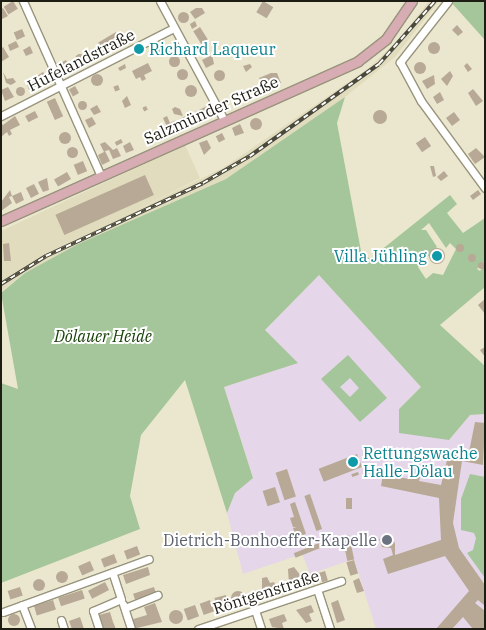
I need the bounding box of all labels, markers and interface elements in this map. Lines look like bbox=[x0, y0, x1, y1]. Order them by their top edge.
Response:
street label: Hufelandstraße bbox=[24, 25, 138, 95]
place label: Richard Laqueur bbox=[149, 39, 276, 59]
marker: Richard Laqueur bbox=[133, 43, 145, 55]
street label: Salzmünder Straße bbox=[141, 72, 281, 148]
place label: Villa Jühling bbox=[334, 246, 427, 266]
marker: Villa Jühling bbox=[431, 250, 443, 262]
park label: Dölauer Heide bbox=[54, 326, 152, 346]
place label: Rettungswache Halle-Dölau bbox=[363, 443, 478, 481]
marker: Rettungswache Halle-Dölau bbox=[347, 456, 359, 468]
place label: Dietrich-Bonhoeffer-Kapelle bbox=[163, 530, 377, 550]
marker: Dietrich-Bonhoeffer-Kapelle bbox=[381, 534, 393, 546]
street label: Röntgenstraße bbox=[210, 566, 322, 618]

